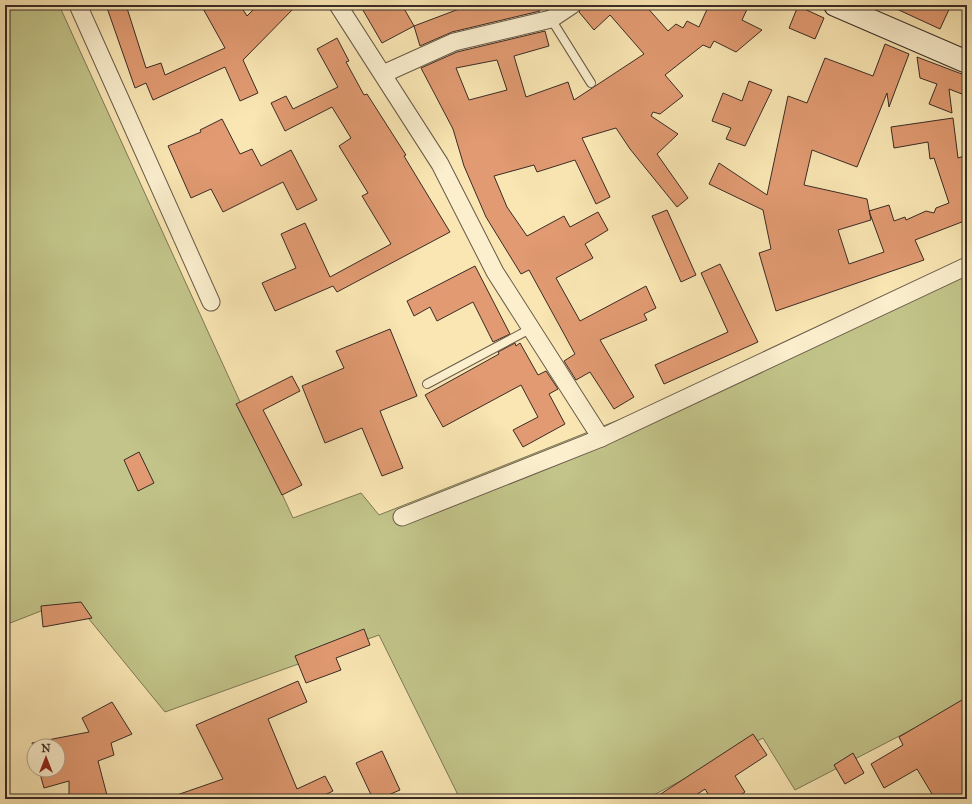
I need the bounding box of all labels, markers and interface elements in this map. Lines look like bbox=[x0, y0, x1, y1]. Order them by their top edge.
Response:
north arrow bbox=[26, 738, 66, 778]
text: N bbox=[41, 742, 51, 755]

